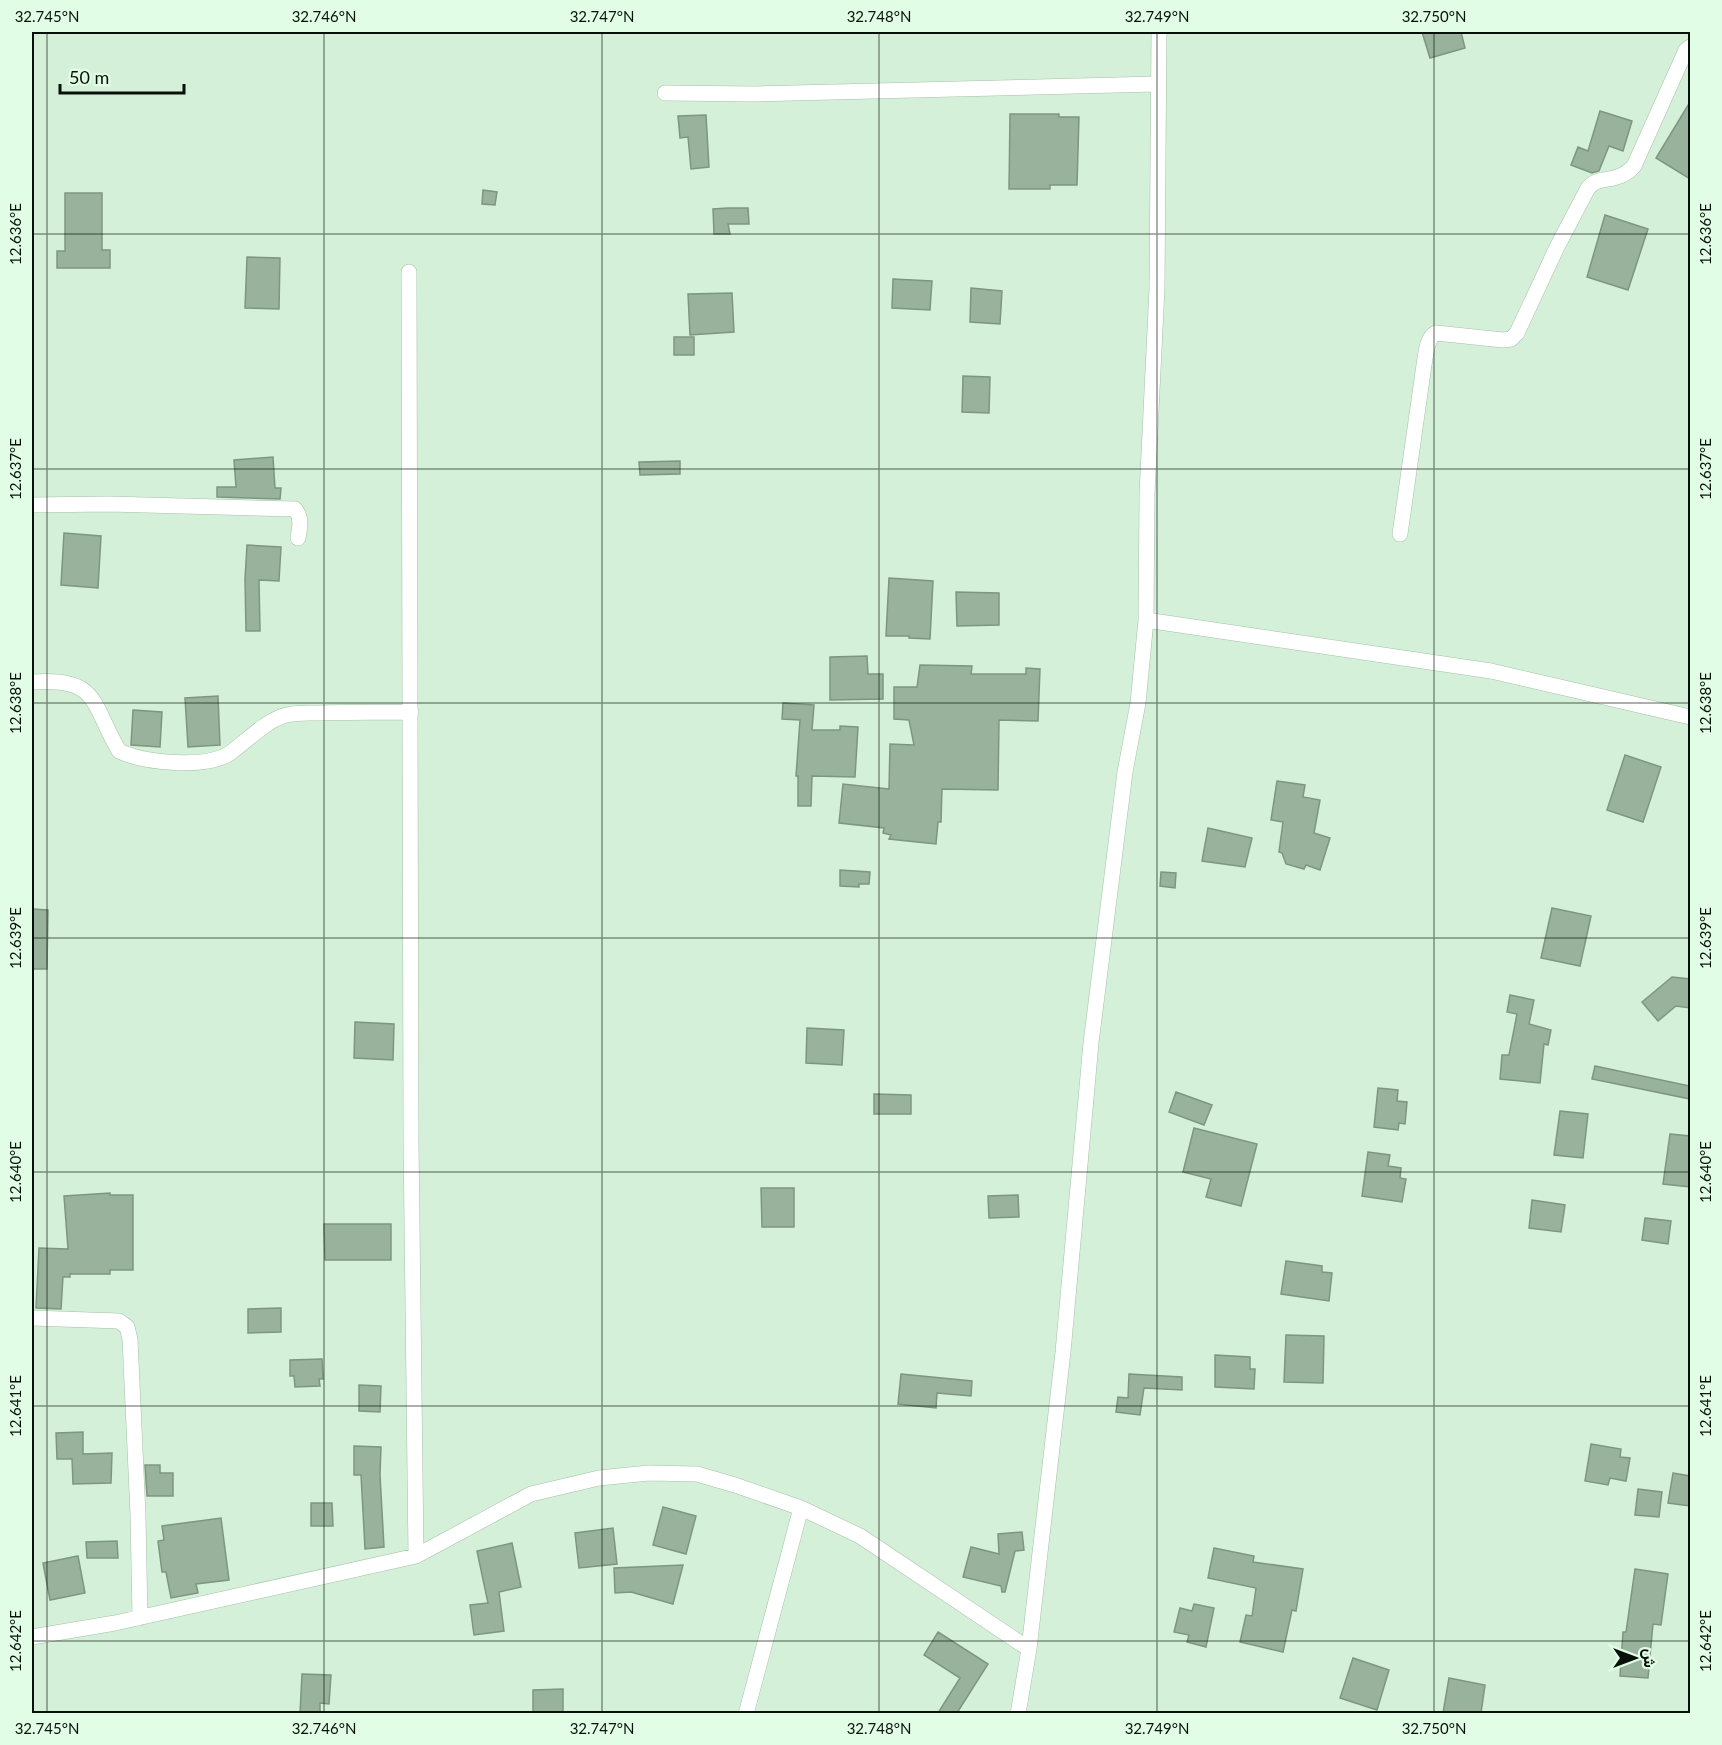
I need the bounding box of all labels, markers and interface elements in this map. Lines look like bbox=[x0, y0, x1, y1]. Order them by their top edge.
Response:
text: 32.745°N bbox=[15, 7, 79, 25]
text: 32.746°N bbox=[292, 7, 356, 25]
text: 32.747°N bbox=[570, 7, 634, 25]
text: 32.748°N bbox=[847, 7, 911, 25]
text: 32.749°N bbox=[1125, 7, 1189, 25]
text: 32.750°N bbox=[1402, 7, 1466, 25]
scale bar bbox=[60, 57, 184, 95]
text: 50 m bbox=[69, 66, 109, 88]
text: 12.636°E bbox=[6, 203, 24, 265]
text: 12.636°E bbox=[1696, 203, 1714, 265]
text: 12.637°E bbox=[6, 438, 24, 500]
text: 12.637°E bbox=[1696, 438, 1714, 500]
text: 12.638°E bbox=[6, 672, 24, 734]
text: 12.638°E bbox=[1696, 672, 1714, 734]
text: 12.639°E bbox=[6, 907, 24, 969]
text: 12.639°E bbox=[1696, 907, 1714, 969]
text: 12.640°E bbox=[6, 1141, 24, 1203]
text: 12.640°E bbox=[1696, 1141, 1714, 1203]
text: 12.641°E bbox=[6, 1375, 24, 1437]
text: 12.641°E bbox=[1696, 1375, 1714, 1437]
text: 12.642°E bbox=[6, 1610, 24, 1672]
text: 12.642°E bbox=[1696, 1610, 1714, 1672]
north arrow bbox=[1605, 1628, 1665, 1688]
text: ش bbox=[1640, 1648, 1660, 1668]
text: 32.745°N bbox=[15, 1719, 79, 1737]
text: 32.746°N bbox=[292, 1719, 356, 1737]
text: 32.747°N bbox=[570, 1719, 634, 1737]
text: 32.748°N bbox=[847, 1719, 911, 1737]
text: 32.749°N bbox=[1125, 1719, 1189, 1737]
text: 32.750°N bbox=[1402, 1719, 1466, 1737]

